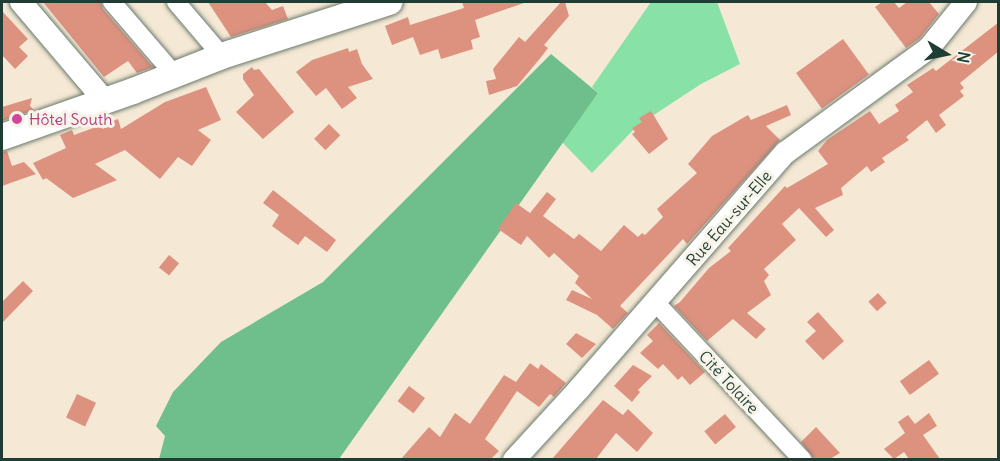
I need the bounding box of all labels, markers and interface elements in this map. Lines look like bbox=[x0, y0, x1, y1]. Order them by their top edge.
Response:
north arrow bbox=[916, 24, 976, 84]
text: N bbox=[953, 50, 975, 64]
place label: Hôtel South bbox=[29, 109, 112, 129]
marker: Hôtel South bbox=[10, 112, 24, 126]
street label: Rue Eau-sur-Elle bbox=[682, 166, 776, 270]
street label: Cité Tolaire bbox=[695, 347, 763, 417]

